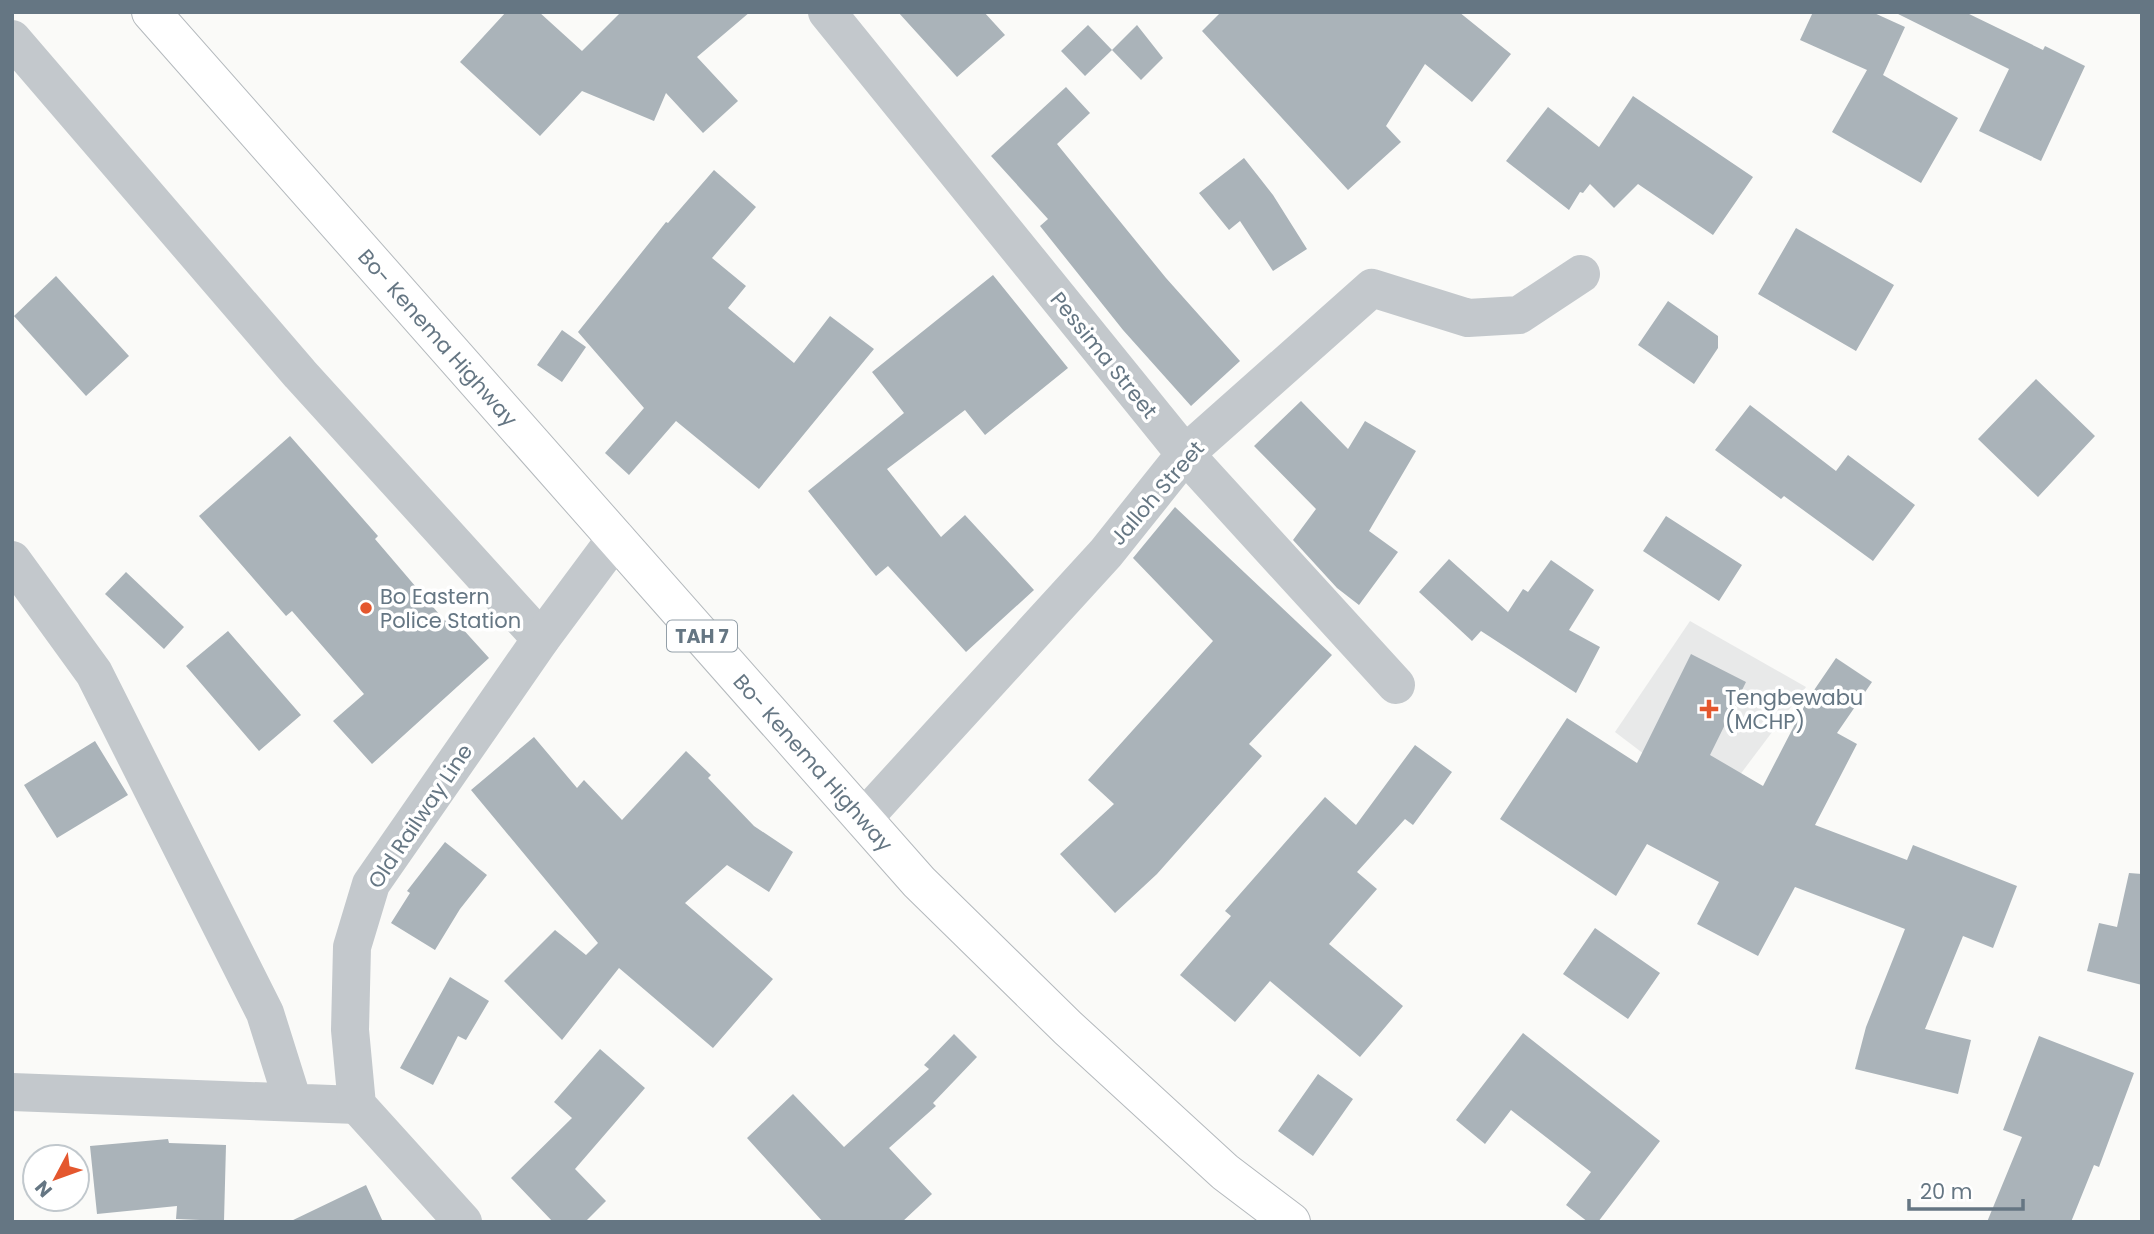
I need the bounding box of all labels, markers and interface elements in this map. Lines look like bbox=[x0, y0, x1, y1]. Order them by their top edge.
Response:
street label: Bo- Kenema Highway bbox=[352, 242, 525, 432]
street label: Pessima Street bbox=[1044, 286, 1164, 424]
street label: Jalloh Street bbox=[1104, 435, 1210, 551]
place label: Bo Eastern Police Station bbox=[380, 582, 521, 635]
marker: Bo Eastern Police Station bbox=[358, 600, 374, 616]
road number: TAH 7 bbox=[667, 621, 737, 652]
street label: Bo- Kenema Highway bbox=[727, 667, 900, 858]
place label: Tengbewabu (MCHP) bbox=[1725, 683, 1863, 736]
marker: Tengbewabu (MCHP) bbox=[1699, 699, 1719, 719]
street label: Old Railway Line bbox=[361, 738, 479, 894]
north arrow bbox=[21, 1143, 91, 1213]
scale bar bbox=[1909, 1168, 2023, 1212]
text: N bbox=[29, 1175, 58, 1203]
text: 20 m bbox=[1920, 1177, 1973, 1206]

